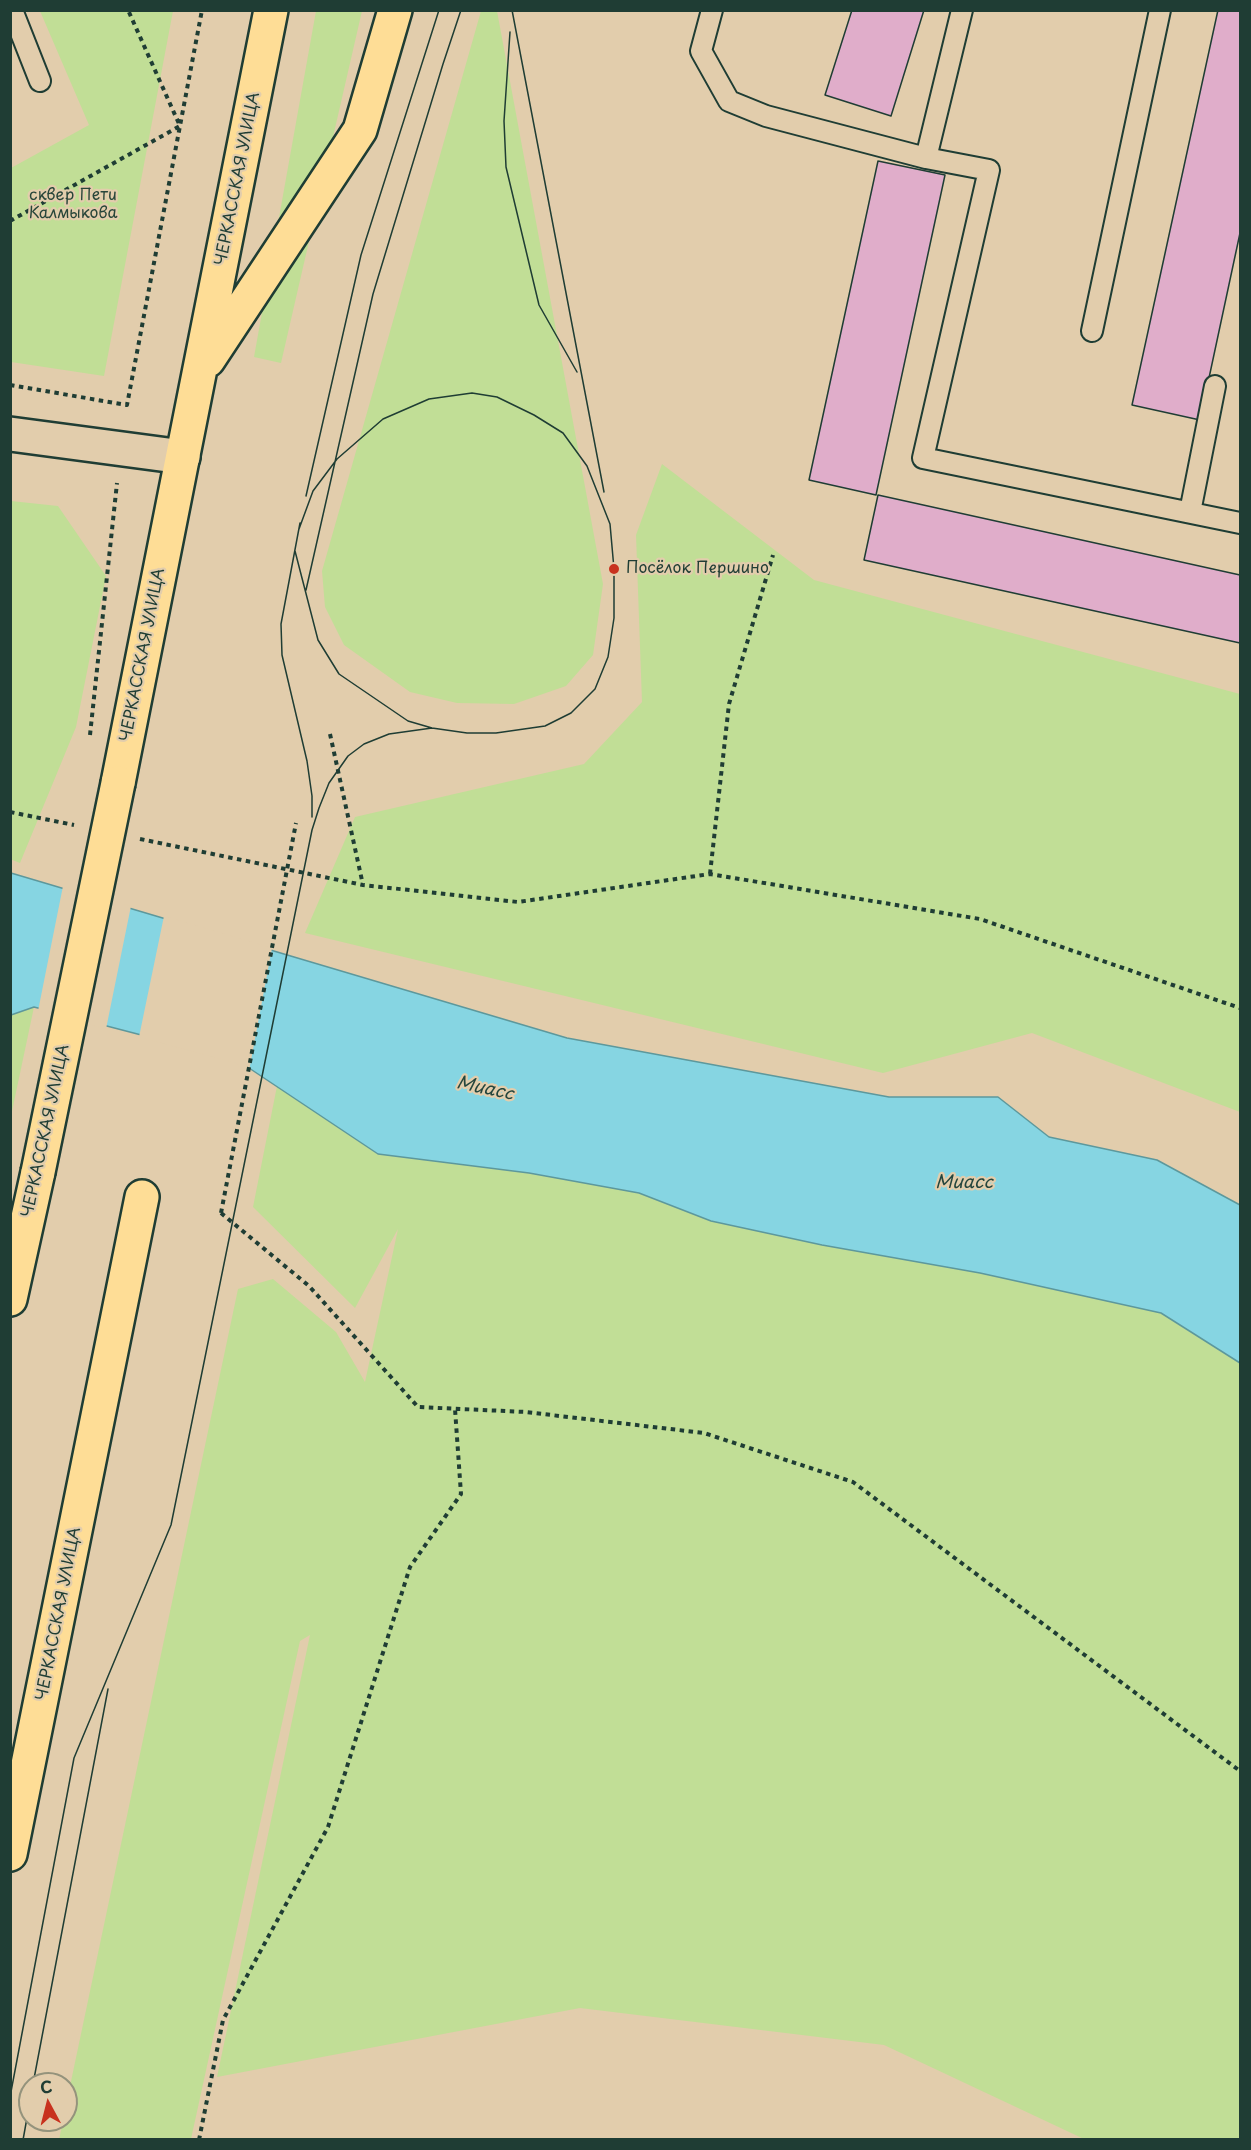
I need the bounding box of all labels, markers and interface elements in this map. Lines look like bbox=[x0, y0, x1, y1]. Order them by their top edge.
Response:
street label: ЧЕРКАССКАЯ УЛИЦА bbox=[212, 91, 264, 267]
park label: сквер Пети Калмыкова bbox=[28, 186, 118, 224]
place label: Посёлок Першино bbox=[626, 559, 769, 579]
marker: Посёлок Першино bbox=[607, 562, 621, 576]
street label: ЧЕРКАССКАЯ УЛИЦА bbox=[117, 567, 169, 743]
street label: ЧЕРКАССКАЯ УЛИЦА bbox=[18, 1043, 74, 1219]
water label: Миасс bbox=[455, 1072, 515, 1106]
water label: Миасс bbox=[935, 1172, 993, 1194]
street label: ЧЕРКАССКАЯ УЛИЦА bbox=[33, 1526, 85, 1702]
north arrow bbox=[18, 2072, 78, 2132]
text: С bbox=[39, 2073, 53, 2099]

